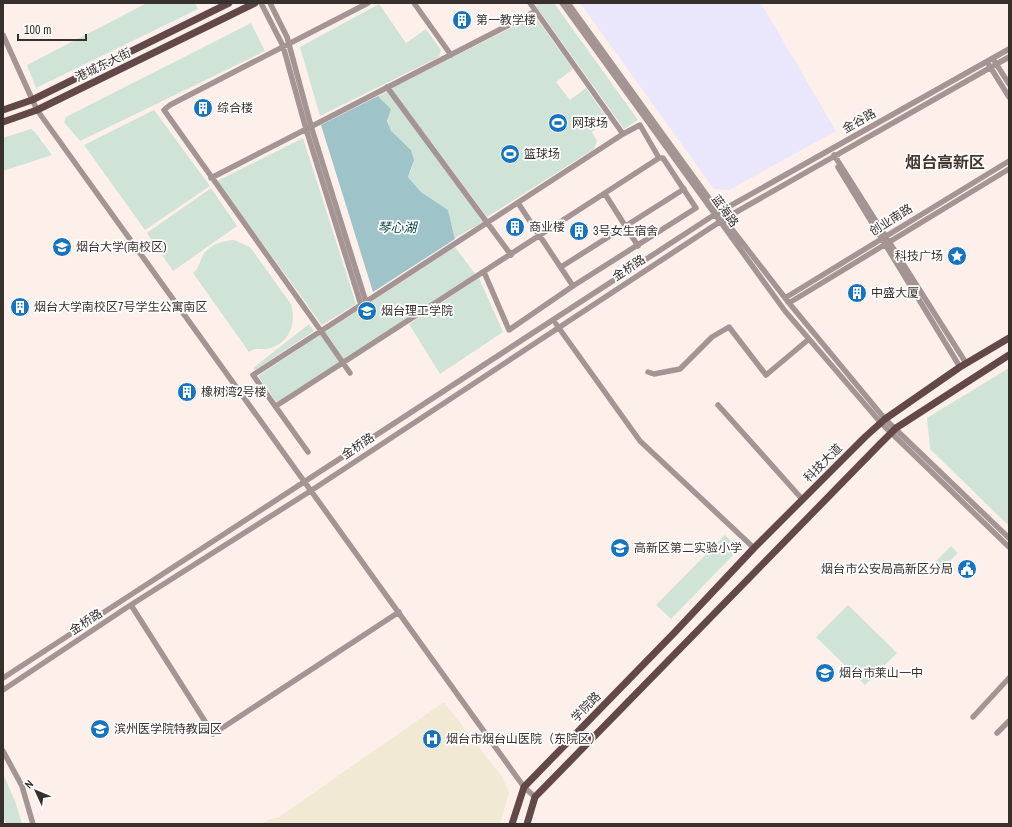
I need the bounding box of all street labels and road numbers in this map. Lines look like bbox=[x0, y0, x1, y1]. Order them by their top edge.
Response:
street label: 港城东大街 bbox=[73, 45, 133, 85]
street label: 金谷路 bbox=[839, 105, 879, 137]
street label: 蓝海路 bbox=[708, 192, 742, 230]
street label: 创业南路 bbox=[866, 200, 916, 240]
street label: 金桥路 bbox=[610, 251, 648, 285]
street label: 金桥路 bbox=[339, 429, 377, 463]
street label: 科技大道 bbox=[800, 440, 846, 486]
street label: 金桥路 bbox=[67, 605, 105, 639]
street label: 学院路 bbox=[568, 688, 604, 726]

